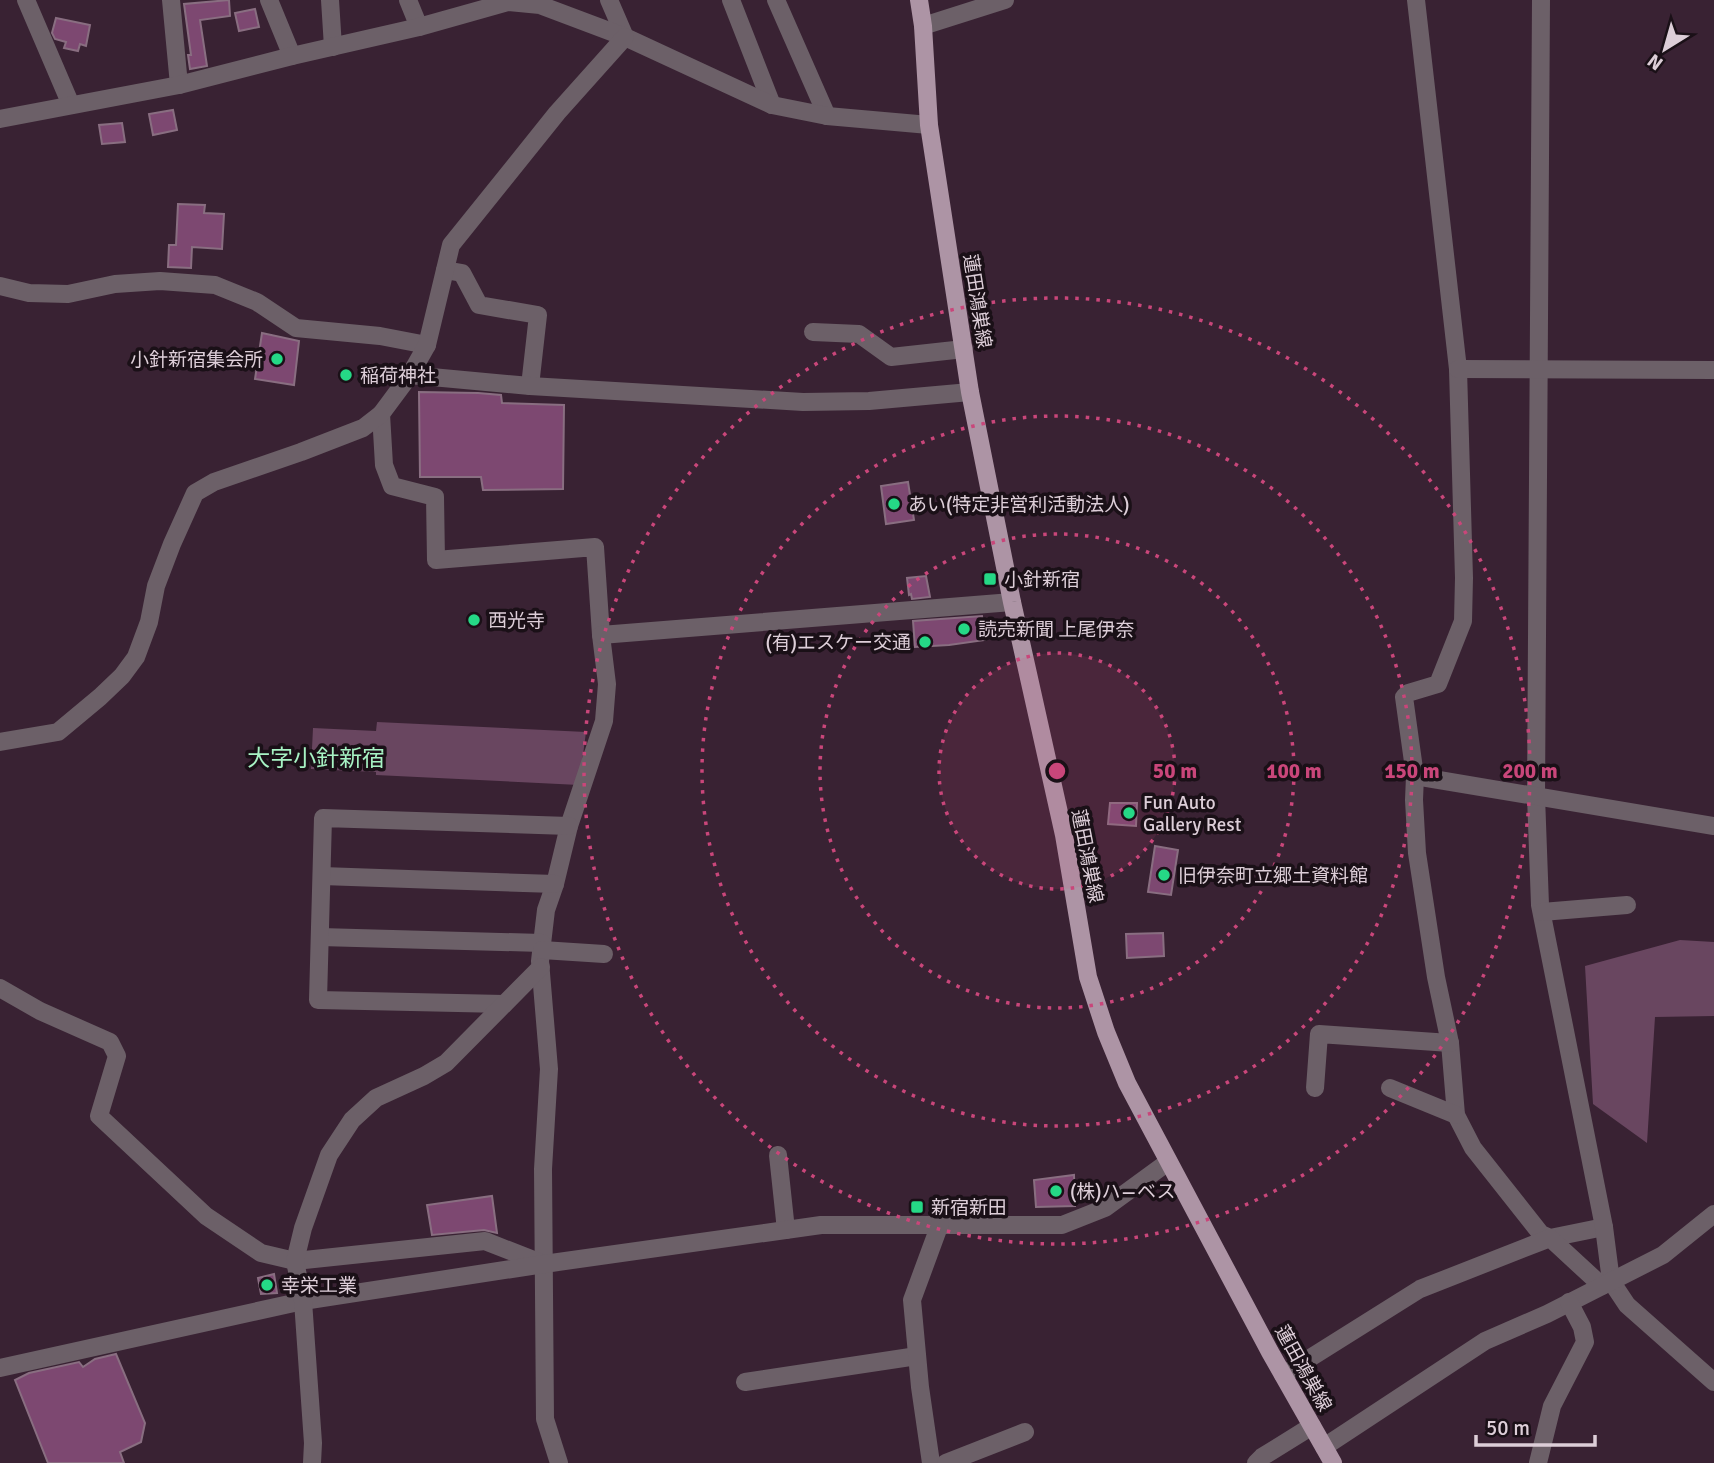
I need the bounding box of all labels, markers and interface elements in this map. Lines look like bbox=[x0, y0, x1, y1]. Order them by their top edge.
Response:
north arrow bbox=[1630, 14, 1700, 84]
text: N bbox=[1643, 48, 1668, 75]
street label: 蓮田鴻巣線 bbox=[958, 252, 996, 350]
place label: 小針新宿集会所 bbox=[130, 348, 263, 372]
marker: 小針新宿集会所 bbox=[269, 351, 285, 367]
place label: 稲荷神社 bbox=[360, 364, 436, 388]
marker: 稲荷神社 bbox=[338, 367, 354, 383]
place label: あい(特定非営利活動法人) bbox=[908, 493, 1130, 517]
marker: あい(特定非営利活動法人) bbox=[886, 496, 902, 512]
place label: 小針新宿 bbox=[1004, 568, 1080, 592]
marker: 小針新宿 bbox=[982, 571, 998, 587]
place label: 西光寺 bbox=[488, 609, 545, 633]
marker: 西光寺 bbox=[466, 612, 482, 628]
place label: 読売新聞 上尾伊奈 bbox=[978, 618, 1134, 642]
marker: 読売新聞 上尾伊奈 bbox=[956, 621, 972, 637]
place label: (有)エスケー交通 bbox=[765, 631, 911, 655]
marker: (有)エスケー交通 bbox=[917, 634, 933, 650]
district label: 大字小針新宿 bbox=[247, 744, 385, 773]
text: 50 m bbox=[1153, 758, 1197, 784]
text: 100 m bbox=[1266, 758, 1322, 784]
text: 150 m bbox=[1384, 758, 1440, 784]
text: 200 m bbox=[1502, 758, 1558, 784]
centre of rings bbox=[1045, 759, 1069, 783]
place label: Fun Auto Gallery Rest bbox=[1143, 791, 1242, 837]
marker: Fun Auto Gallery Rest bbox=[1121, 805, 1137, 821]
street label: 蓮田鴻巣線 bbox=[1066, 807, 1108, 905]
place label: 旧伊奈町立郷土資料館 bbox=[1178, 864, 1368, 888]
marker: 旧伊奈町立郷土資料館 bbox=[1156, 867, 1172, 883]
place label: (株)ハ―ベス bbox=[1070, 1180, 1175, 1204]
marker: (株)ハ―ベス bbox=[1048, 1183, 1064, 1199]
place label: 新宿新田 bbox=[931, 1196, 1007, 1220]
marker: 新宿新田 bbox=[909, 1199, 925, 1215]
place label: 幸栄工業 bbox=[281, 1274, 357, 1298]
marker: 幸栄工業 bbox=[259, 1277, 275, 1293]
street label: 蓮田鴻巣線 bbox=[1270, 1321, 1337, 1416]
scale bar bbox=[1476, 1404, 1595, 1448]
text: 50 m bbox=[1486, 1415, 1530, 1441]

